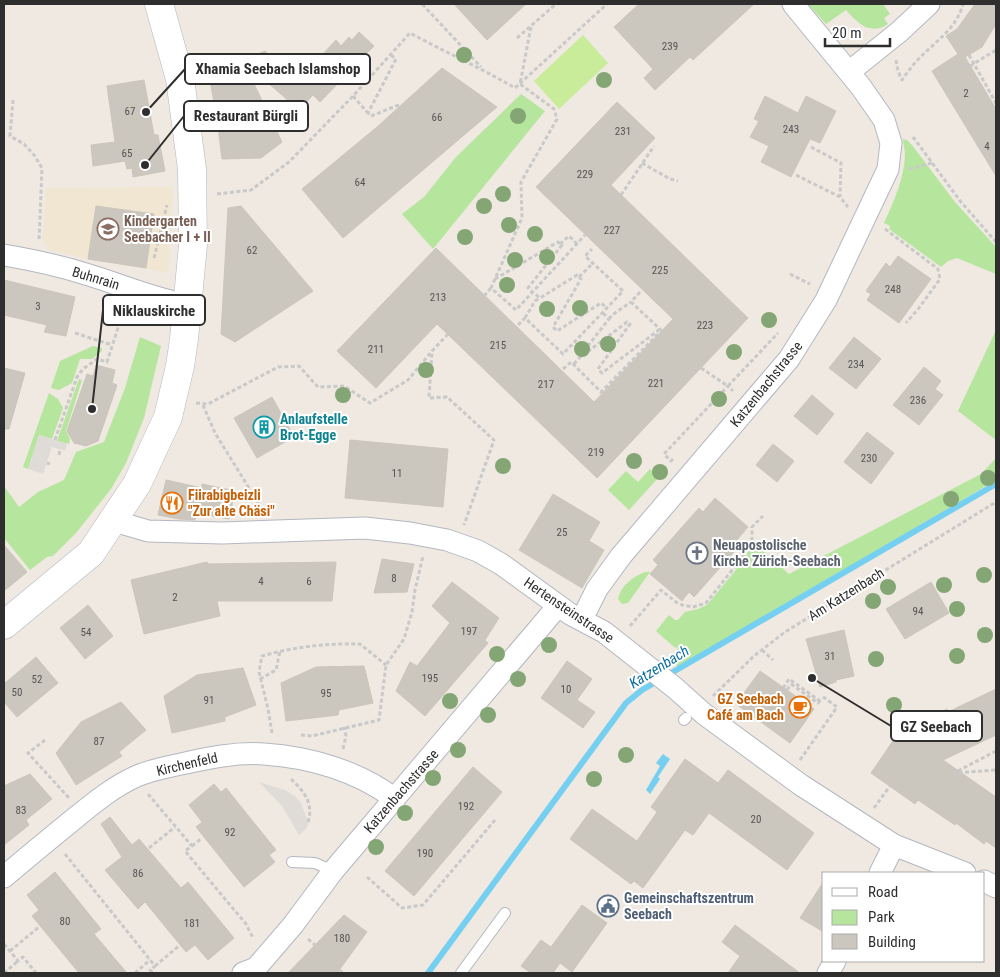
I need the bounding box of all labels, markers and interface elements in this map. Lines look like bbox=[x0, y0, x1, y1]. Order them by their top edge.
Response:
scale bar bbox=[825, 15, 890, 47]
text: 20 m bbox=[832, 24, 862, 42]
house number: 239 bbox=[662, 40, 678, 53]
callout: Xhamia Seebach Islamshop bbox=[185, 54, 370, 84]
text: Xhamia Seebach Islamshop bbox=[196, 60, 360, 78]
house number: 2 bbox=[963, 87, 969, 100]
callout: Restaurant Bürgli bbox=[184, 101, 308, 131]
house number: 67 bbox=[125, 105, 135, 118]
text: Restaurant Bürgli bbox=[194, 107, 298, 125]
house number: 66 bbox=[432, 111, 442, 124]
house number: 243 bbox=[783, 123, 799, 136]
house number: 231 bbox=[615, 125, 631, 138]
house number: 4 bbox=[984, 140, 990, 153]
house number: 65 bbox=[122, 147, 132, 160]
house number: 229 bbox=[577, 168, 593, 181]
house number: 64 bbox=[355, 176, 366, 189]
place label: Kindergarten Seebacher I + II bbox=[124, 213, 211, 245]
school or university icon: Kindergarten Seebacher I + II bbox=[96, 217, 120, 241]
house number: 227 bbox=[604, 224, 620, 237]
house number: 62 bbox=[247, 244, 257, 257]
street label: Buhnrain bbox=[70, 263, 122, 293]
house number: 225 bbox=[652, 264, 668, 277]
house number: 248 bbox=[885, 283, 901, 296]
house number: 213 bbox=[430, 291, 446, 304]
callout: Niklauskirche bbox=[103, 295, 205, 325]
house number: 3 bbox=[35, 300, 41, 313]
text: Niklauskirche bbox=[113, 302, 195, 320]
house number: 223 bbox=[697, 319, 713, 332]
street label: Katzenbachstrasse bbox=[727, 338, 806, 430]
house number: 215 bbox=[490, 339, 506, 352]
house number: 211 bbox=[368, 343, 384, 356]
house number: 234 bbox=[848, 358, 865, 371]
house number: 221 bbox=[648, 377, 664, 390]
house number: 217 bbox=[538, 378, 554, 391]
house number: 236 bbox=[910, 394, 926, 407]
place label: Anlaufstelle Brot-Egge bbox=[280, 411, 348, 443]
building icon: Anlaufstelle Brot-Egge bbox=[252, 415, 276, 439]
house number: 219 bbox=[588, 446, 604, 459]
house number: 230 bbox=[861, 452, 877, 465]
house number: 11 bbox=[392, 467, 402, 480]
place label: Fiirabigbeizli "Zur alte Chäsi" bbox=[188, 487, 275, 519]
restaurant icon: Fiirabigbeizli "Zur alte Chäsi" bbox=[160, 491, 184, 515]
house number: 25 bbox=[557, 526, 567, 539]
place label: Neuapostolische Kirche Zürich-Seebach bbox=[713, 537, 841, 569]
church icon: Neuapostolische Kirche Zürich-Seebach bbox=[685, 541, 709, 565]
street label: Am Katzenbach bbox=[805, 564, 887, 624]
house number: 8 bbox=[391, 572, 397, 585]
street label: Hertensteinstrasse bbox=[521, 574, 617, 646]
house number: 4 bbox=[258, 575, 264, 588]
house number: 6 bbox=[306, 575, 312, 588]
house number: 2 bbox=[172, 591, 178, 604]
house number: 94 bbox=[913, 605, 924, 618]
house number: 197 bbox=[461, 625, 477, 638]
house number: 54 bbox=[81, 626, 92, 639]
water label: Katzenbach bbox=[626, 642, 692, 692]
house number: 31 bbox=[825, 650, 835, 663]
house number: 195 bbox=[422, 672, 438, 685]
house number: 52 bbox=[32, 673, 42, 686]
house number: 10 bbox=[561, 683, 571, 696]
house number: 50 bbox=[12, 686, 22, 699]
house number: 95 bbox=[321, 687, 331, 700]
place label: GZ Seebach Café am Bach bbox=[707, 691, 784, 723]
house number: 91 bbox=[204, 694, 214, 707]
cafe icon: GZ Seebach Café am Bach bbox=[788, 695, 812, 719]
callout: GZ Seebach bbox=[891, 711, 982, 741]
text: GZ Seebach bbox=[900, 718, 972, 736]
house number: 87 bbox=[94, 735, 104, 748]
street label: Katzenbachstrasse bbox=[360, 746, 442, 836]
street label: Kirchenfeld bbox=[155, 749, 219, 779]
house number: 192 bbox=[458, 800, 474, 813]
house number: 83 bbox=[16, 804, 26, 817]
house number: 20 bbox=[751, 813, 761, 826]
house number: 92 bbox=[225, 826, 235, 839]
house number: 190 bbox=[417, 847, 433, 860]
house number: 86 bbox=[133, 867, 143, 880]
legend bbox=[822, 872, 985, 962]
text: Road bbox=[868, 883, 898, 901]
place label: Gemeinschaftszentrum Seebach bbox=[624, 890, 754, 922]
public building icon: Gemeinschaftszentrum Seebach bbox=[596, 894, 620, 918]
text: Park bbox=[868, 908, 895, 926]
house number: 80 bbox=[60, 915, 70, 928]
house number: 181 bbox=[184, 917, 200, 930]
house number: 180 bbox=[334, 932, 350, 945]
text: Building bbox=[868, 933, 916, 951]

